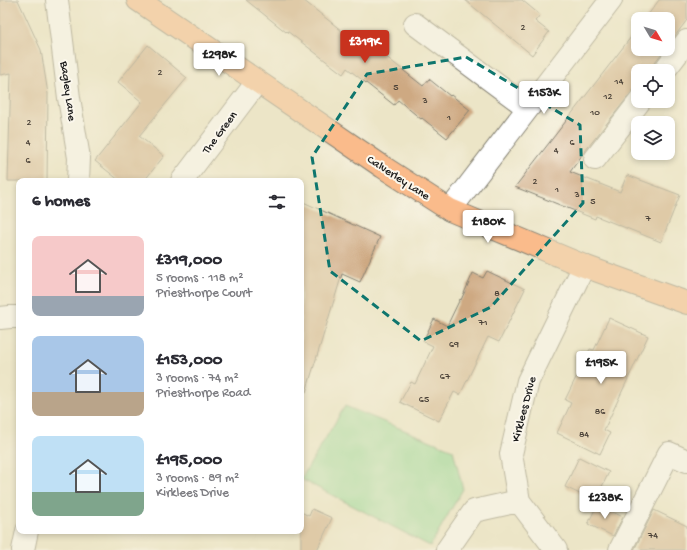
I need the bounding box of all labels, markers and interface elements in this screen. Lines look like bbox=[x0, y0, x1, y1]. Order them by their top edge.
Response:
north arrow bbox=[631, 12, 675, 56]
map controls bbox=[631, 12, 675, 160]
house number: 2 bbox=[521, 22, 526, 34]
pin: £319K bbox=[337, 30, 393, 64]
text: £319K bbox=[349, 35, 381, 50]
pin: £298K bbox=[191, 43, 247, 77]
text: £298K bbox=[203, 48, 235, 63]
street label: Bagley Lane bbox=[56, 60, 78, 123]
button: locate bbox=[631, 64, 675, 108]
house number: 2 bbox=[158, 67, 163, 79]
house number: 14 bbox=[614, 76, 624, 88]
pin: £153K bbox=[516, 81, 572, 115]
house number: 5 bbox=[393, 82, 399, 94]
text: £153K bbox=[528, 86, 560, 101]
house number: 12 bbox=[603, 91, 613, 103]
house number: 3 bbox=[421, 95, 428, 107]
house number: 10 bbox=[589, 107, 600, 119]
street label: The Green bbox=[199, 109, 241, 158]
house number: 1 bbox=[446, 112, 451, 124]
button: layers bbox=[631, 116, 675, 160]
house number: 2 bbox=[27, 117, 32, 129]
house number: 4 bbox=[26, 137, 31, 149]
house number: 6 bbox=[569, 137, 575, 149]
house number: 4 bbox=[554, 145, 559, 157]
street label: Calverley Lane bbox=[364, 153, 433, 205]
house number: 6 bbox=[25, 155, 31, 167]
house number: 2 bbox=[533, 176, 538, 188]
house number: 1 bbox=[554, 184, 559, 196]
house number: 3 bbox=[573, 189, 580, 201]
icon: filters bbox=[266, 191, 288, 213]
text: 6 homes bbox=[32, 192, 90, 212]
house number: 5 bbox=[590, 196, 596, 208]
pin: £180K bbox=[460, 210, 516, 244]
house number: 7 bbox=[644, 213, 651, 225]
text: £180K bbox=[472, 215, 504, 230]
text: £319,000 bbox=[156, 251, 222, 271]
icon: home bbox=[64, 252, 112, 300]
text: 5 rooms · 118 m² bbox=[156, 271, 243, 286]
text: Priesthorpe Court bbox=[156, 286, 252, 301]
house number: 8 bbox=[494, 288, 500, 300]
house number: 71 bbox=[477, 317, 488, 329]
house number: 69 bbox=[449, 339, 459, 351]
text: £153,000 bbox=[156, 351, 222, 371]
pin: £195K bbox=[573, 351, 629, 385]
icon: home bbox=[64, 352, 112, 400]
text: £195K bbox=[585, 356, 617, 371]
text: 3 rooms · 74 m² bbox=[156, 371, 239, 386]
house number: 67 bbox=[440, 371, 451, 383]
street label: Kirklees Drive bbox=[509, 374, 541, 444]
text: Priesthorpe Road bbox=[156, 386, 250, 401]
house number: 65 bbox=[419, 394, 429, 406]
house number: 86 bbox=[595, 406, 606, 418]
house number: 84 bbox=[579, 429, 589, 441]
text: £195,000 bbox=[156, 451, 222, 471]
icon: home bbox=[64, 452, 112, 500]
text: 3 rooms · 89 m² bbox=[156, 471, 239, 486]
text: Kirklees Drive bbox=[156, 486, 229, 501]
pin: £238K bbox=[577, 486, 633, 520]
text: £238K bbox=[588, 491, 622, 506]
house number: 74 bbox=[647, 530, 658, 542]

